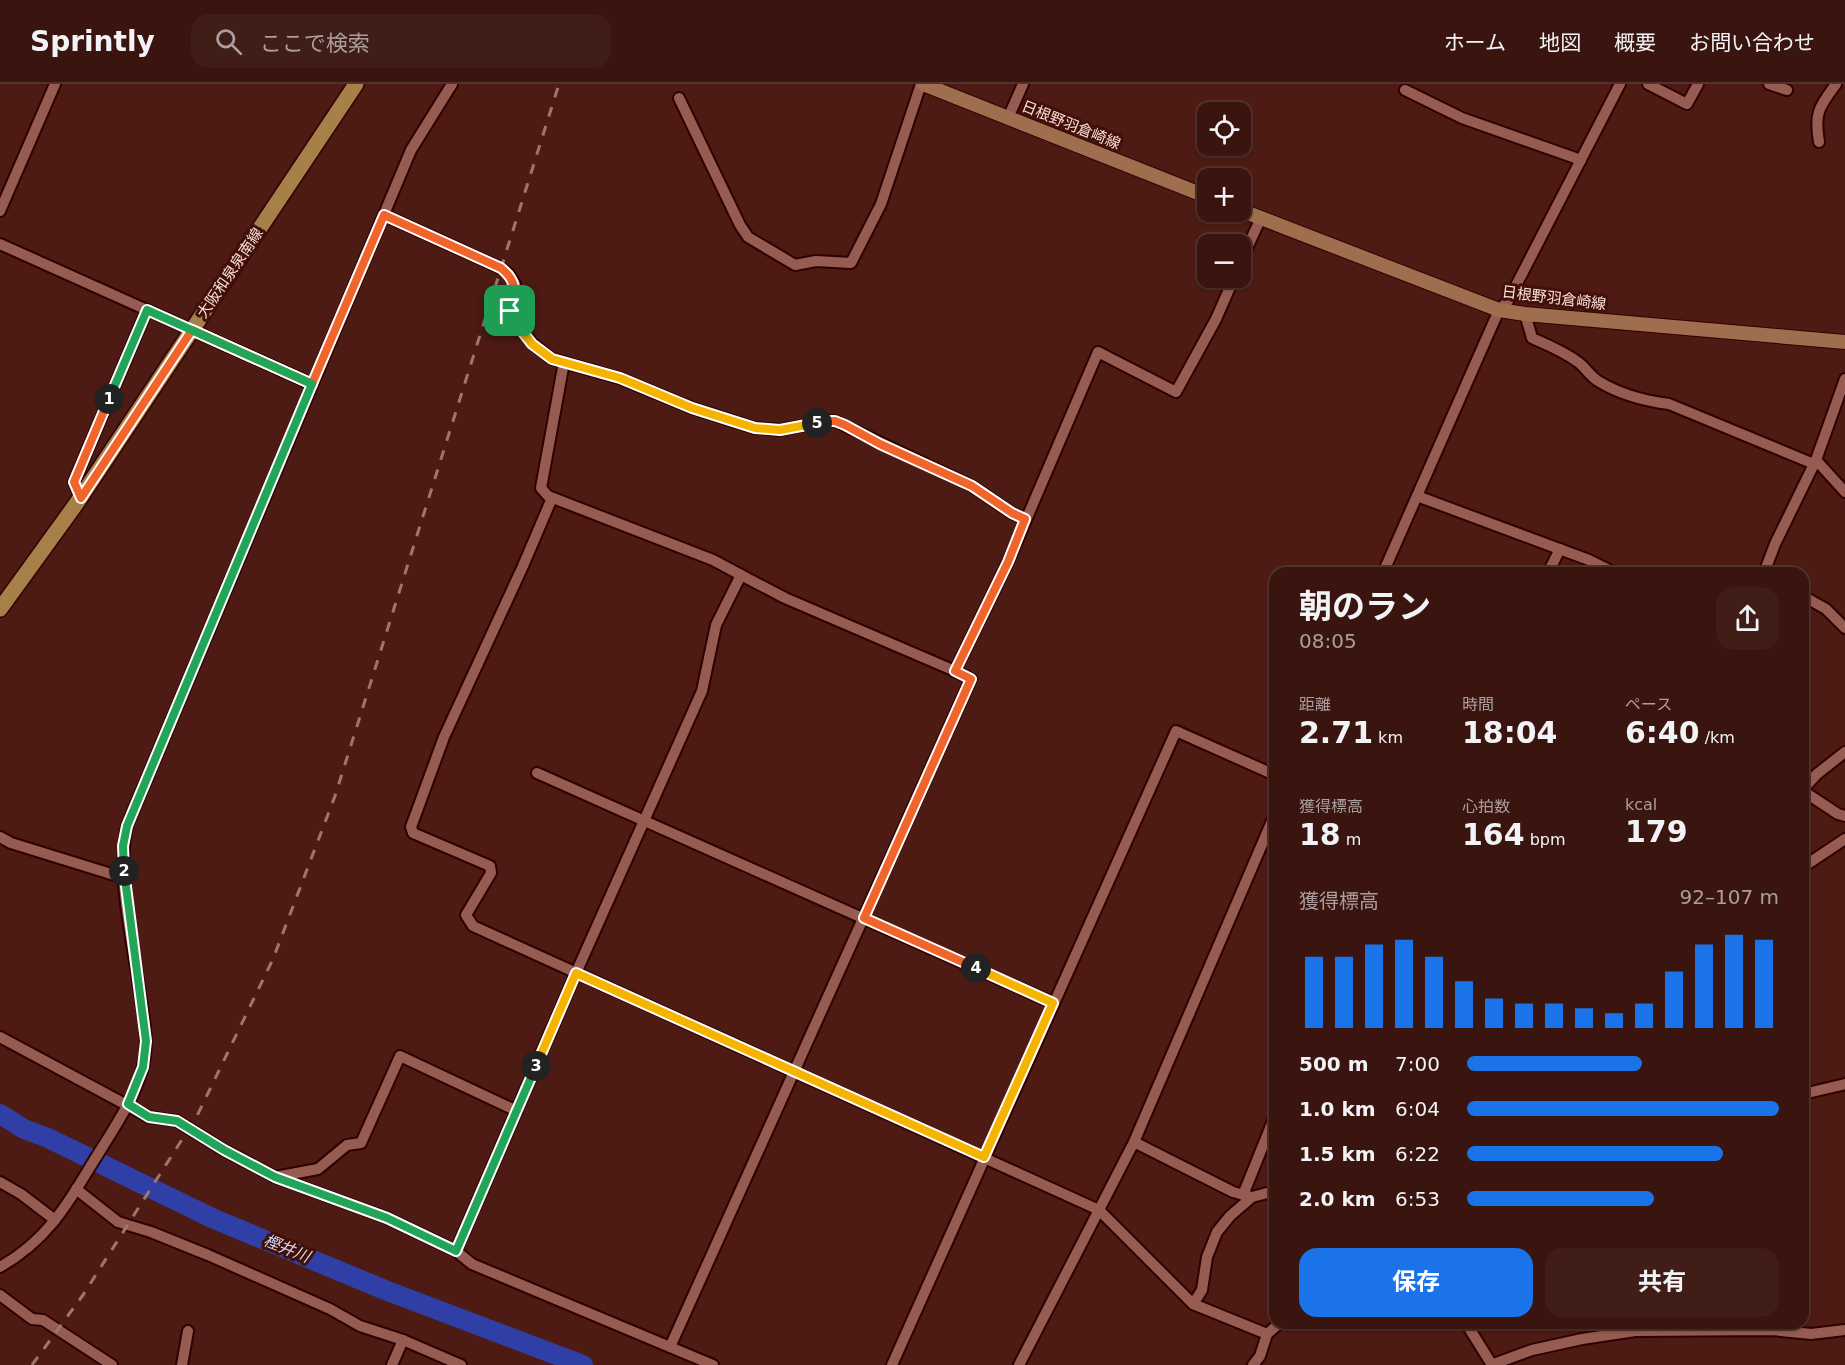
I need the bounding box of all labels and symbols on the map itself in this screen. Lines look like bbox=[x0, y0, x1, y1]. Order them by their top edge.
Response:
street label: 日根野羽倉崎線 bbox=[1019, 97, 1123, 153]
street label: 大阪和泉泉南線 bbox=[193, 224, 267, 322]
street label: 日根野羽倉崎線 bbox=[1501, 283, 1607, 313]
pin bbox=[484, 285, 535, 336]
pin: 1 bbox=[94, 384, 124, 414]
pin: 5 bbox=[802, 408, 832, 438]
pin: 2 bbox=[109, 856, 139, 886]
pin: 4 bbox=[961, 953, 991, 983]
pin: 3 bbox=[521, 1051, 551, 1081]
water label: 樫井川 bbox=[261, 1231, 314, 1267]

